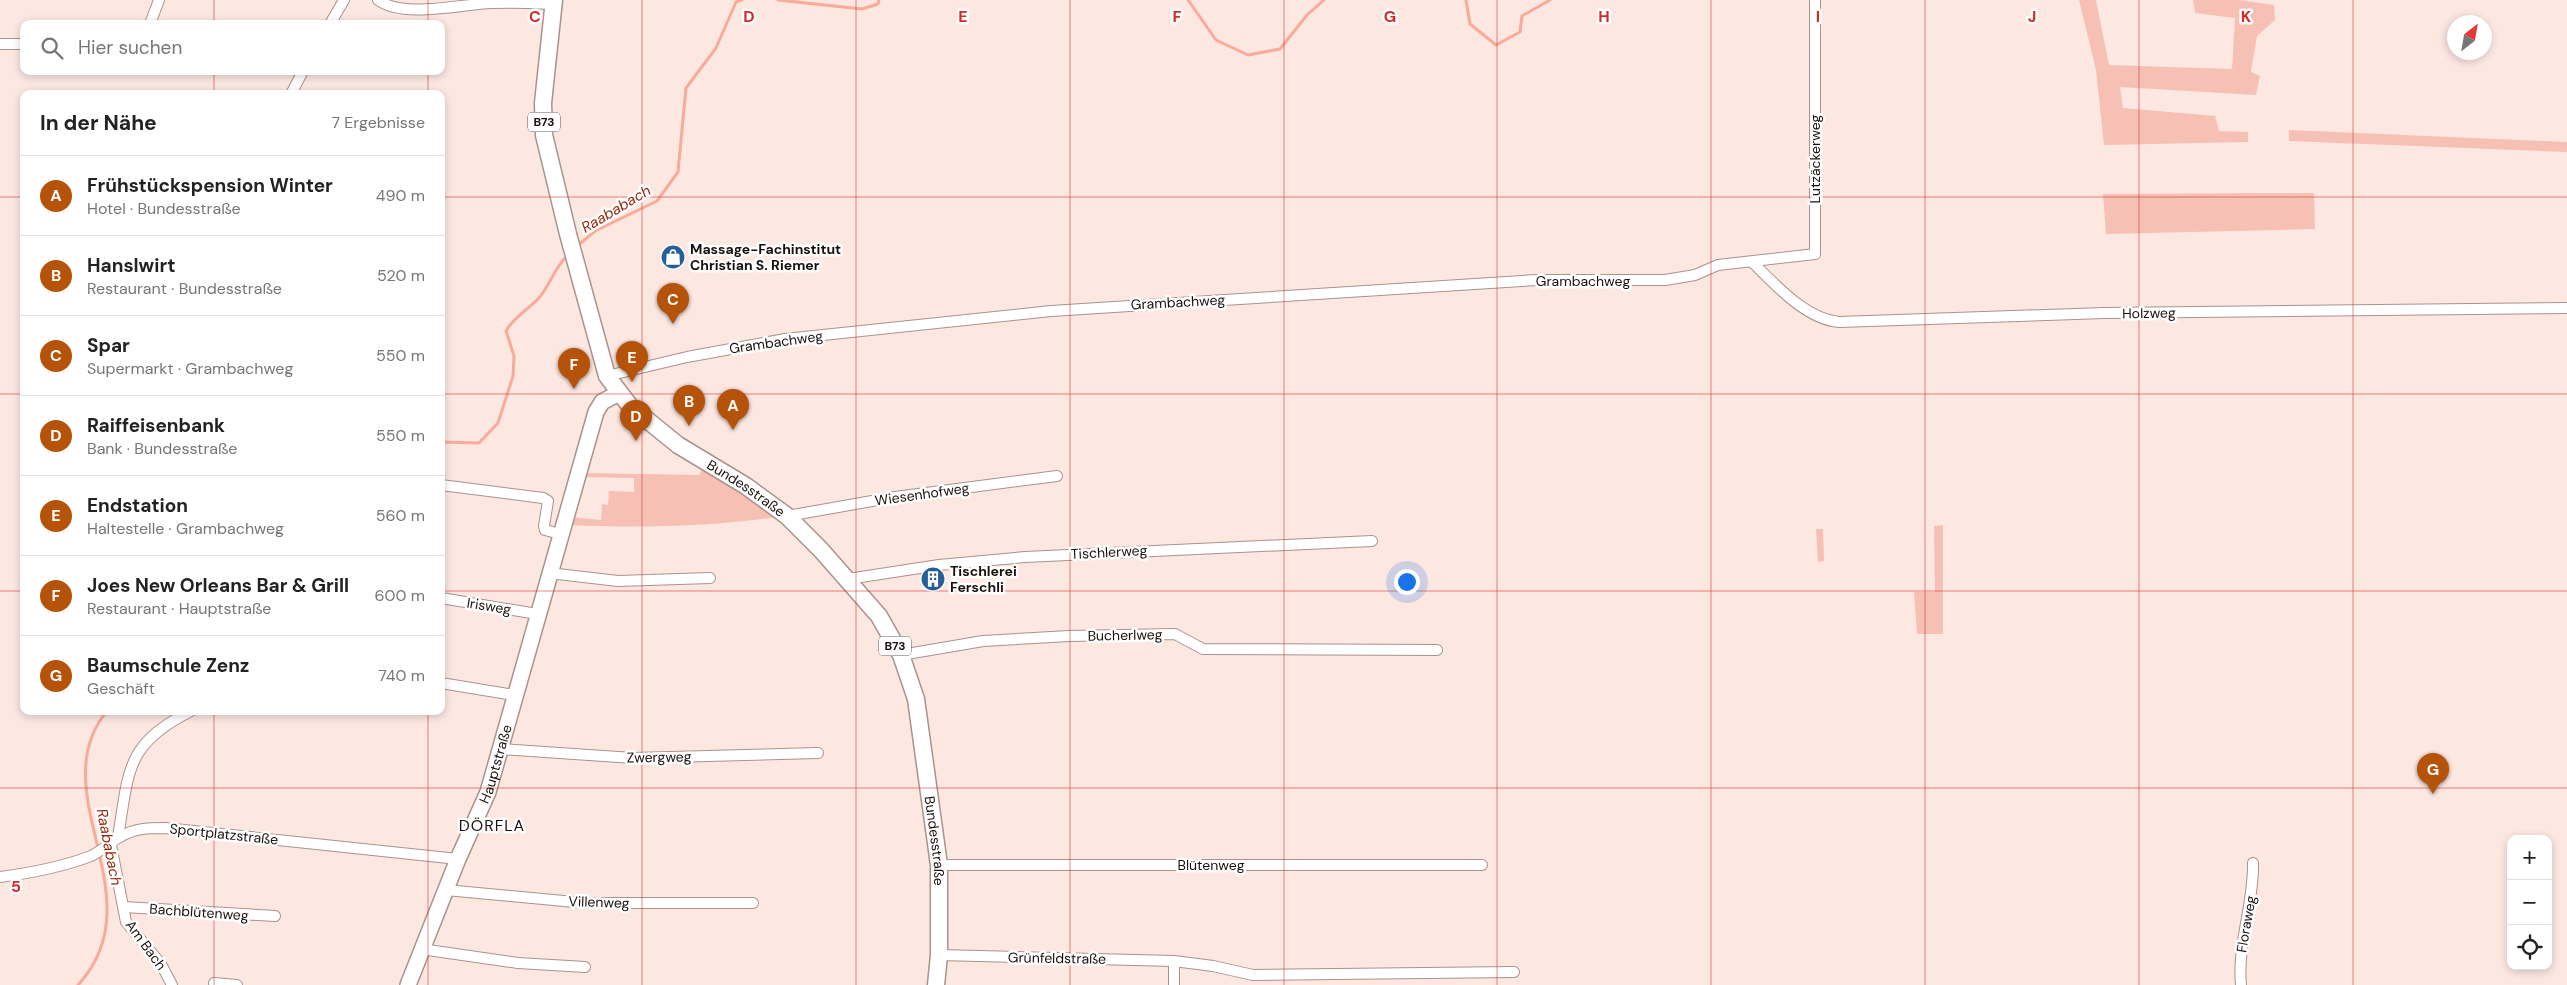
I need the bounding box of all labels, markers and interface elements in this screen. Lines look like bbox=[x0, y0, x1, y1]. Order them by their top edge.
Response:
text: C bbox=[529, 6, 541, 27]
text: D bbox=[743, 6, 755, 27]
text: E bbox=[958, 6, 968, 27]
text: F bbox=[1173, 6, 1182, 27]
text: G bbox=[1384, 6, 1396, 27]
text: H bbox=[1598, 6, 1610, 27]
text: I bbox=[1816, 6, 1820, 27]
text: J bbox=[2028, 6, 2036, 27]
text: K bbox=[2241, 6, 2252, 27]
north arrow bbox=[2447, 15, 2492, 60]
search box bbox=[20, 20, 445, 75]
icon: search bbox=[38, 34, 66, 62]
text: Hier suchen bbox=[78, 35, 182, 60]
text: In der Nähe bbox=[40, 109, 157, 137]
text: 7 Ergebnisse bbox=[332, 112, 425, 133]
road number: B73 bbox=[528, 112, 560, 132]
street label: Lutzäckerweg bbox=[1806, 114, 1824, 203]
text: Frühstückspension Winter bbox=[87, 173, 333, 198]
water label: Raababach bbox=[577, 180, 655, 238]
text: A bbox=[50, 185, 62, 206]
text: 490 m bbox=[376, 185, 425, 206]
text: Hotel · Bundesstraße bbox=[87, 198, 241, 219]
place label: Massage-Fachinstitut Christian S. Riemer bbox=[690, 240, 841, 274]
shop icon: Massage-Fachinstitut Christian S. Riemer bbox=[660, 244, 686, 270]
text: Hanslwirt bbox=[87, 253, 175, 278]
text: B bbox=[51, 265, 61, 286]
text: 520 m bbox=[377, 265, 425, 286]
street label: Grambachweg bbox=[1536, 272, 1630, 290]
text: Restaurant · Bundesstraße bbox=[87, 278, 282, 299]
pin: C bbox=[657, 283, 689, 324]
street label: Grambachweg bbox=[1130, 291, 1226, 313]
street label: Holzweg bbox=[2122, 304, 2176, 322]
street label: Grambachweg bbox=[728, 326, 824, 357]
text: Spar bbox=[87, 333, 130, 358]
pin: E bbox=[616, 341, 648, 382]
text: C bbox=[50, 345, 62, 366]
text: 550 m bbox=[376, 345, 425, 366]
pin: F bbox=[558, 348, 590, 389]
text: Supermarkt · Grambachweg bbox=[87, 358, 293, 379]
pin: B bbox=[673, 385, 705, 426]
pin: A bbox=[717, 389, 749, 430]
pin: D bbox=[620, 400, 652, 441]
text: Raiffeisenbank bbox=[87, 413, 225, 438]
text: D bbox=[50, 425, 62, 446]
text: 550 m bbox=[376, 425, 425, 446]
text: Bank · Bundesstraße bbox=[87, 438, 237, 459]
street label: Bundesstraße bbox=[704, 456, 789, 521]
street label: Wiesenhofweg bbox=[874, 478, 971, 510]
text: Endstation bbox=[87, 493, 188, 518]
text: E bbox=[51, 505, 61, 526]
text: 560 m bbox=[376, 505, 425, 526]
text: Haltestelle · Grambachweg bbox=[87, 518, 284, 539]
street label: Tischlerweg bbox=[1070, 541, 1148, 563]
place label: Tischlerei Ferschli bbox=[950, 562, 1017, 596]
building icon: Tischlerei Ferschli bbox=[920, 566, 946, 592]
your location bbox=[1394, 569, 1420, 595]
text: Joes New Orleans Bar & Grill bbox=[87, 573, 349, 598]
text: F bbox=[52, 585, 60, 606]
text: 600 m bbox=[375, 585, 425, 606]
street label: Irisweg bbox=[466, 594, 513, 618]
text: Restaurant · Hauptstraße bbox=[87, 598, 271, 619]
street label: Bucherlweg bbox=[1087, 625, 1163, 645]
road number: B73 bbox=[879, 636, 911, 656]
text: Baumschule Zenz bbox=[87, 653, 249, 678]
text: G bbox=[50, 665, 62, 686]
text: 740 m bbox=[378, 665, 425, 686]
text: Geschäft bbox=[87, 678, 155, 699]
street label: Hauptstraße bbox=[475, 722, 516, 806]
street label: Zwergweg bbox=[626, 747, 692, 767]
pin: G bbox=[2417, 753, 2449, 794]
street label: Bundesstraße bbox=[921, 795, 948, 886]
water label: Raababach bbox=[92, 807, 126, 888]
district label: DÖRFLA bbox=[459, 815, 525, 836]
street label: Sportplatzstraße bbox=[169, 819, 279, 849]
map controls bbox=[2507, 835, 2552, 970]
button: + bbox=[2507, 835, 2552, 880]
street label: Blütenweg bbox=[1177, 856, 1245, 874]
text: 5 bbox=[11, 876, 21, 897]
button: − bbox=[2507, 880, 2552, 925]
street label: Villenweg bbox=[568, 892, 630, 912]
street label: Floraweg bbox=[2232, 894, 2260, 954]
street label: Bachblütenweg bbox=[149, 900, 249, 924]
street label: Am Bach bbox=[122, 916, 170, 974]
button: locate bbox=[2507, 925, 2552, 970]
street label: Grünfeldstraße bbox=[1008, 948, 1106, 968]

